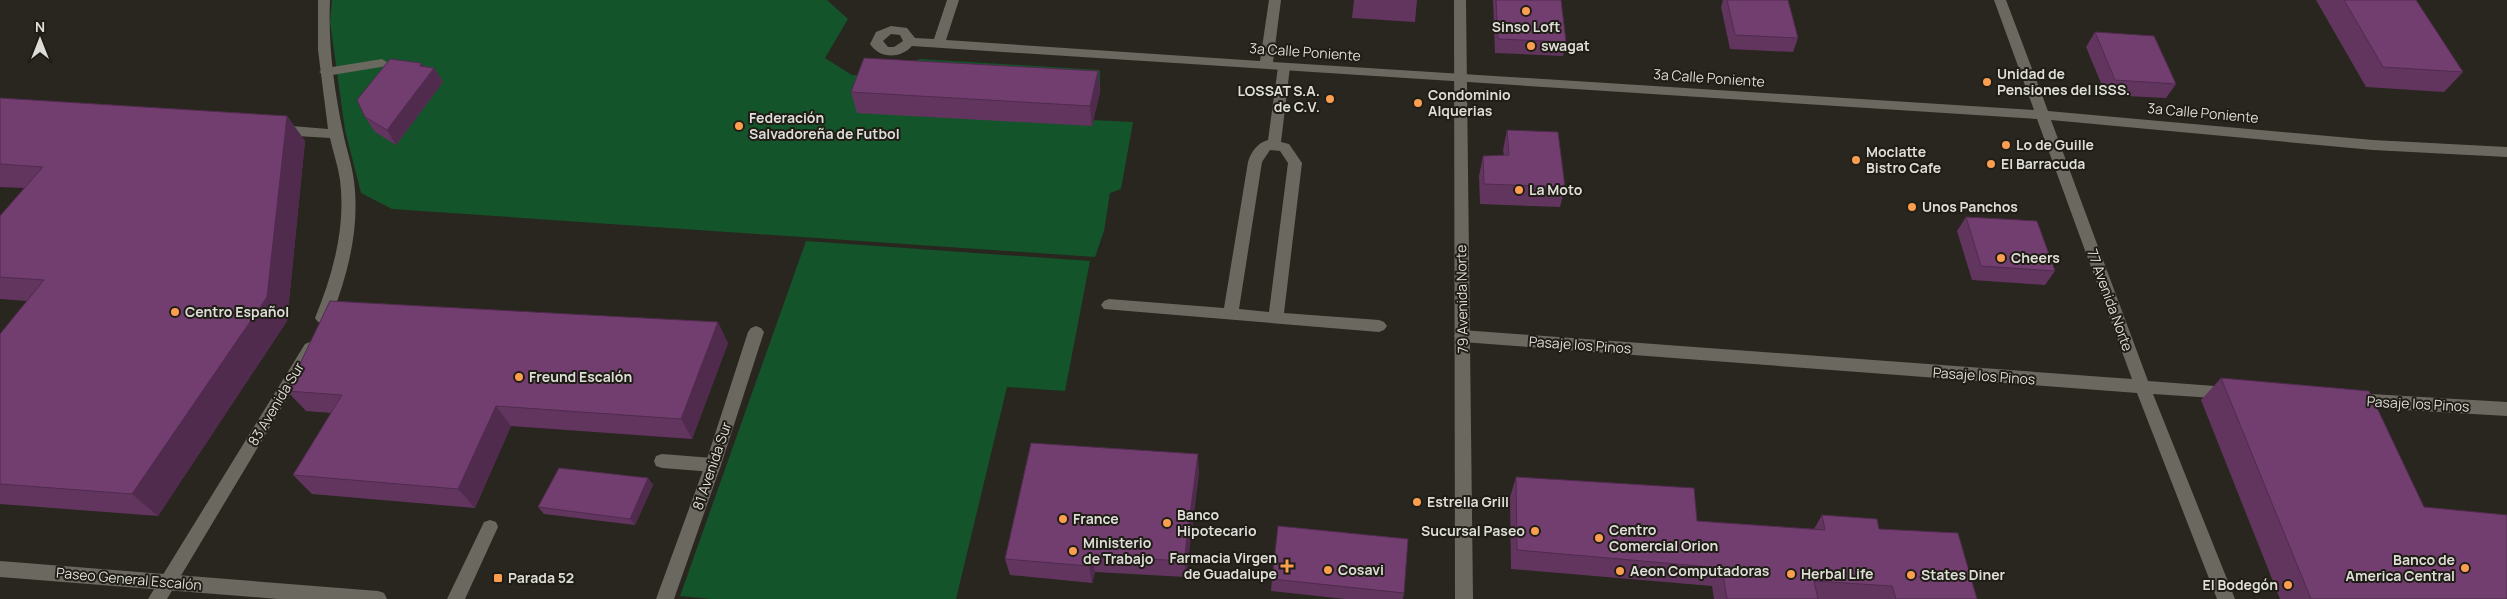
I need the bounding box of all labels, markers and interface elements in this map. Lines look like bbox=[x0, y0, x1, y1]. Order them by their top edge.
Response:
marker: Sinso Loft bbox=[1520, 5, 1532, 17]
north arrow bbox=[15, 15, 65, 65]
text: N bbox=[35, 17, 45, 36]
place label: Sinso Loft bbox=[1492, 17, 1560, 36]
place label: swagat bbox=[1541, 36, 1590, 55]
street label: 3a Calle Poniente bbox=[1249, 38, 1361, 65]
marker: swagat bbox=[1525, 40, 1537, 52]
street label: 3a Calle Poniente bbox=[1653, 64, 1765, 91]
place label: Unidad de Pensiones del ISSS. bbox=[1997, 64, 2130, 99]
marker: Unidad de Pensiones del ISSS. bbox=[1981, 76, 1993, 88]
place label: LOSSAT S.A. de C.V. bbox=[1238, 81, 1320, 116]
place label: Condominio Alquerias bbox=[1428, 85, 1511, 120]
marker: LOSSAT S.A. de C.V. bbox=[1324, 93, 1336, 105]
marker: Condominio Alquerias bbox=[1412, 97, 1424, 109]
street label: 3a Calle Poniente bbox=[2147, 98, 2260, 127]
place label: Federación Salvadoreña de Futbol bbox=[749, 108, 900, 143]
marker: Federación Salvadoreña de Futbol bbox=[733, 120, 745, 132]
place label: Lo de Guille bbox=[2016, 135, 2094, 154]
marker: Lo de Guille bbox=[2000, 139, 2012, 151]
place label: Moclatte Bistro Cafe bbox=[1866, 142, 1941, 177]
marker: Moclatte Bistro Cafe bbox=[1850, 154, 1862, 166]
place label: El Barracuda bbox=[2001, 154, 2085, 173]
marker: El Barracuda bbox=[1985, 158, 1997, 170]
place label: La Moto bbox=[1529, 180, 1583, 199]
marker: La Moto bbox=[1513, 184, 1525, 196]
place label: Unos Panchos bbox=[1922, 197, 2018, 216]
marker: Unos Panchos bbox=[1906, 201, 1918, 213]
street label: 79 Avenida Norte bbox=[1451, 245, 1472, 353]
street label: 77 Avenida Norte bbox=[2083, 246, 2138, 353]
place label: Cheers bbox=[2011, 248, 2060, 267]
marker: Cheers bbox=[1995, 252, 2007, 264]
place label: Centro Español bbox=[185, 302, 289, 321]
marker: Centro Español bbox=[169, 306, 181, 318]
street label: Pasaje los Pinos bbox=[1528, 331, 1632, 358]
street label: 83 Avenida Sur bbox=[243, 358, 308, 449]
street label: Pasaje los Pinos bbox=[1932, 362, 2036, 389]
place label: Freund Escalón bbox=[529, 367, 632, 386]
marker: Freund Escalón bbox=[513, 371, 525, 383]
street label: Pasaje los Pinos bbox=[2366, 391, 2470, 416]
street label: 81 Avenida Sur bbox=[688, 419, 735, 512]
place label: Estrella Grill bbox=[1427, 492, 1509, 511]
marker: Estrella Grill bbox=[1411, 496, 1423, 508]
place label: Banco Hipotecario bbox=[1177, 505, 1257, 540]
place label: France bbox=[1073, 509, 1119, 528]
marker: France bbox=[1057, 513, 1069, 525]
marker: Banco Hipotecario bbox=[1161, 517, 1173, 529]
place label: Centro Comercial Orion bbox=[1609, 520, 1718, 555]
place label: Sucursal Paseo bbox=[1421, 521, 1525, 540]
marker: Sucursal Paseo bbox=[1529, 525, 1541, 537]
marker: Centro Comercial Orion bbox=[1593, 532, 1605, 544]
place label: Ministerio de Trabajo bbox=[1083, 533, 1154, 568]
marker: Ministerio de Trabajo bbox=[1067, 545, 1079, 557]
place label: Farmacia Virgen de Guadalupe bbox=[1169, 548, 1277, 583]
place label: Banco de America Central bbox=[2346, 550, 2455, 585]
marker: Farmacia Virgen de Guadalupe bbox=[1281, 560, 1293, 572]
place label: Cosavi bbox=[1338, 560, 1384, 579]
place label: Aeon Computadoras bbox=[1630, 561, 1770, 580]
marker: Banco de America Central bbox=[2459, 562, 2471, 574]
street label: Paseo General Escalón bbox=[55, 563, 203, 594]
marker: Cosavi bbox=[1322, 564, 1334, 576]
place label: Herbal Life bbox=[1801, 564, 1873, 583]
marker: Aeon Computadoras bbox=[1614, 565, 1626, 577]
place label: States Diner bbox=[1921, 565, 2006, 584]
place label: Parada 52 bbox=[508, 568, 574, 587]
marker: Herbal Life bbox=[1785, 568, 1797, 580]
marker: States Diner bbox=[1905, 569, 1917, 581]
marker: Parada 52 bbox=[492, 572, 504, 584]
place label: El Bodegón bbox=[2202, 575, 2278, 594]
marker: El Bodegón bbox=[2282, 579, 2294, 591]

